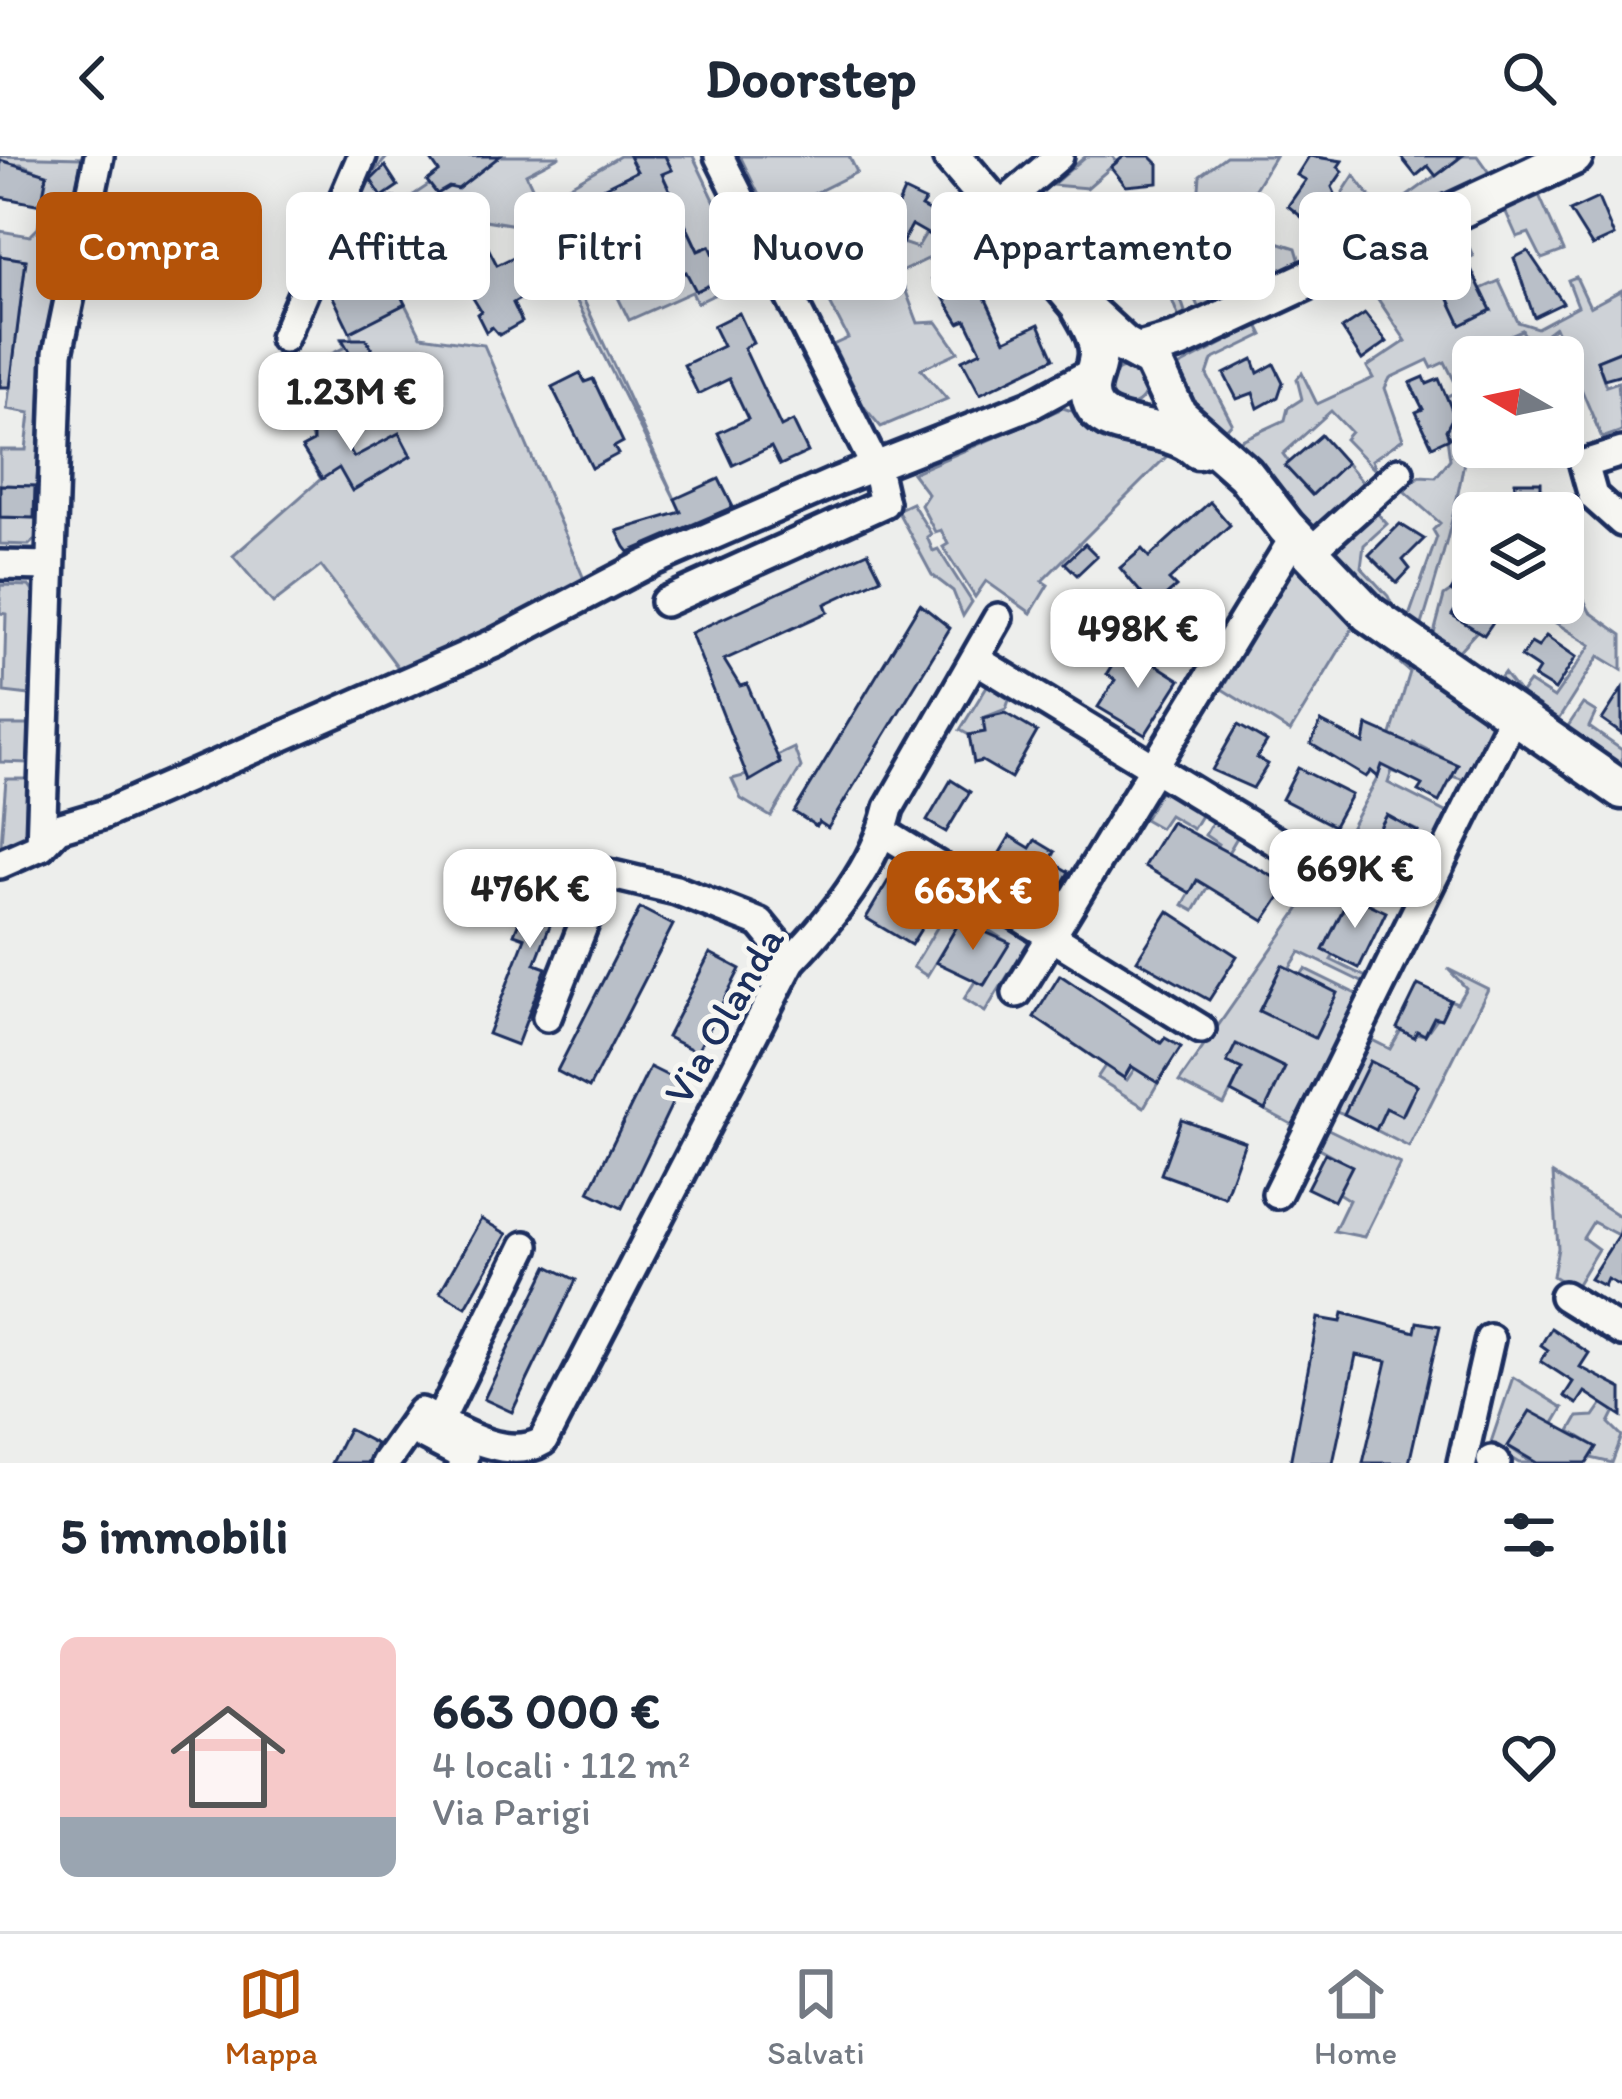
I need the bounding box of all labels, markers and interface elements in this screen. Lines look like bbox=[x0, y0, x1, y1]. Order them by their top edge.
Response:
icon: back bbox=[60, 45, 126, 111]
icon: search bbox=[1496, 45, 1562, 111]
text: Doorstep bbox=[705, 46, 917, 111]
chip: Compra bbox=[36, 192, 262, 300]
chip: Affitta bbox=[286, 192, 490, 300]
chip: Filtri bbox=[514, 192, 685, 300]
chip: Nuovo bbox=[709, 192, 907, 300]
chip: Appartamento bbox=[931, 192, 1275, 300]
chip: Casa bbox=[1299, 192, 1471, 300]
north arrow bbox=[1452, 336, 1584, 468]
map controls bbox=[1452, 336, 1584, 624]
pin: 1.23M € bbox=[240, 352, 462, 454]
text: 1.23M € bbox=[285, 367, 417, 414]
button: layers bbox=[1452, 492, 1584, 624]
pin: 498K € bbox=[1040, 589, 1236, 691]
text: 498K € bbox=[1077, 604, 1199, 651]
pin: 669K € bbox=[1257, 829, 1453, 931]
text: 669K € bbox=[1296, 844, 1414, 891]
pin: 476K € bbox=[432, 849, 628, 951]
pin: 663K € bbox=[875, 851, 1071, 953]
text: 476K € bbox=[470, 864, 590, 911]
text: 663K € bbox=[914, 866, 1032, 913]
street label: Via Olanda bbox=[652, 917, 795, 1113]
icon: filters bbox=[1496, 1502, 1562, 1568]
text: 5 immobili bbox=[60, 1505, 288, 1566]
text: 663 000 € bbox=[432, 1680, 660, 1741]
icon: home bbox=[156, 1685, 300, 1829]
icon: heart bbox=[1496, 1724, 1562, 1790]
text: 4 locali · 112 m² bbox=[432, 1741, 690, 1788]
text: Via Parigi bbox=[432, 1788, 591, 1835]
tab: Mappa bbox=[225, 1961, 318, 2072]
tab: Salvati bbox=[767, 1961, 865, 2072]
tab: Home bbox=[1314, 1961, 1397, 2072]

